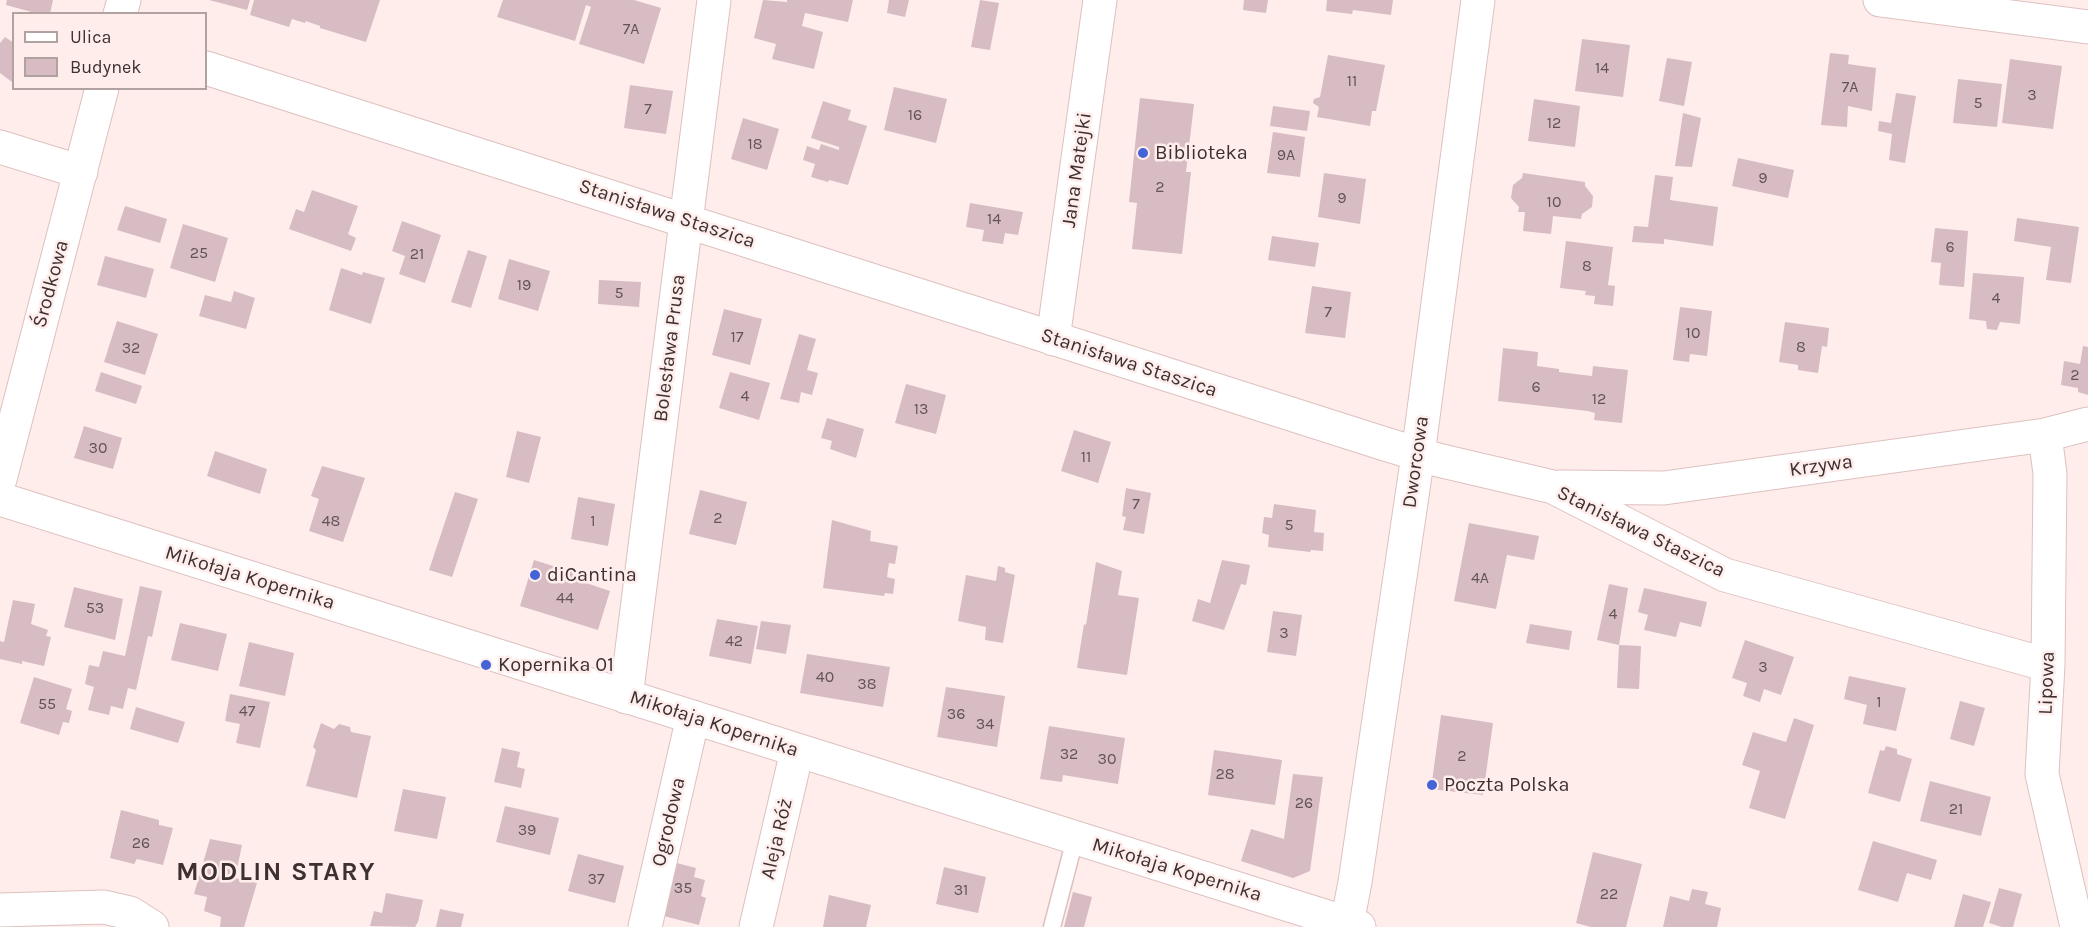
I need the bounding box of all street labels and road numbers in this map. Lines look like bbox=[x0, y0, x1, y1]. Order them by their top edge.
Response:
street label: Jana Matejki bbox=[1057, 111, 1097, 229]
street label: Stanisława Staszica bbox=[576, 174, 758, 254]
street label: Środkowa bbox=[28, 238, 74, 330]
street label: Bolesława Prusa bbox=[649, 273, 691, 423]
street label: Stanisława Staszica bbox=[1038, 323, 1220, 403]
street label: Dworcowa bbox=[1398, 414, 1434, 510]
street label: Krzywa bbox=[1788, 450, 1854, 482]
street label: Stanisława Staszica bbox=[1553, 481, 1729, 583]
street label: Mikołaja Kopernika bbox=[162, 541, 338, 615]
street label: Lipowa bbox=[2034, 651, 2060, 715]
street label: Mikołaja Kopernika bbox=[626, 685, 802, 763]
street label: Ogrodowa bbox=[647, 775, 691, 869]
street label: Aleja Róż bbox=[756, 796, 798, 882]
street label: Mikołaja Kopernika bbox=[1089, 833, 1265, 907]

